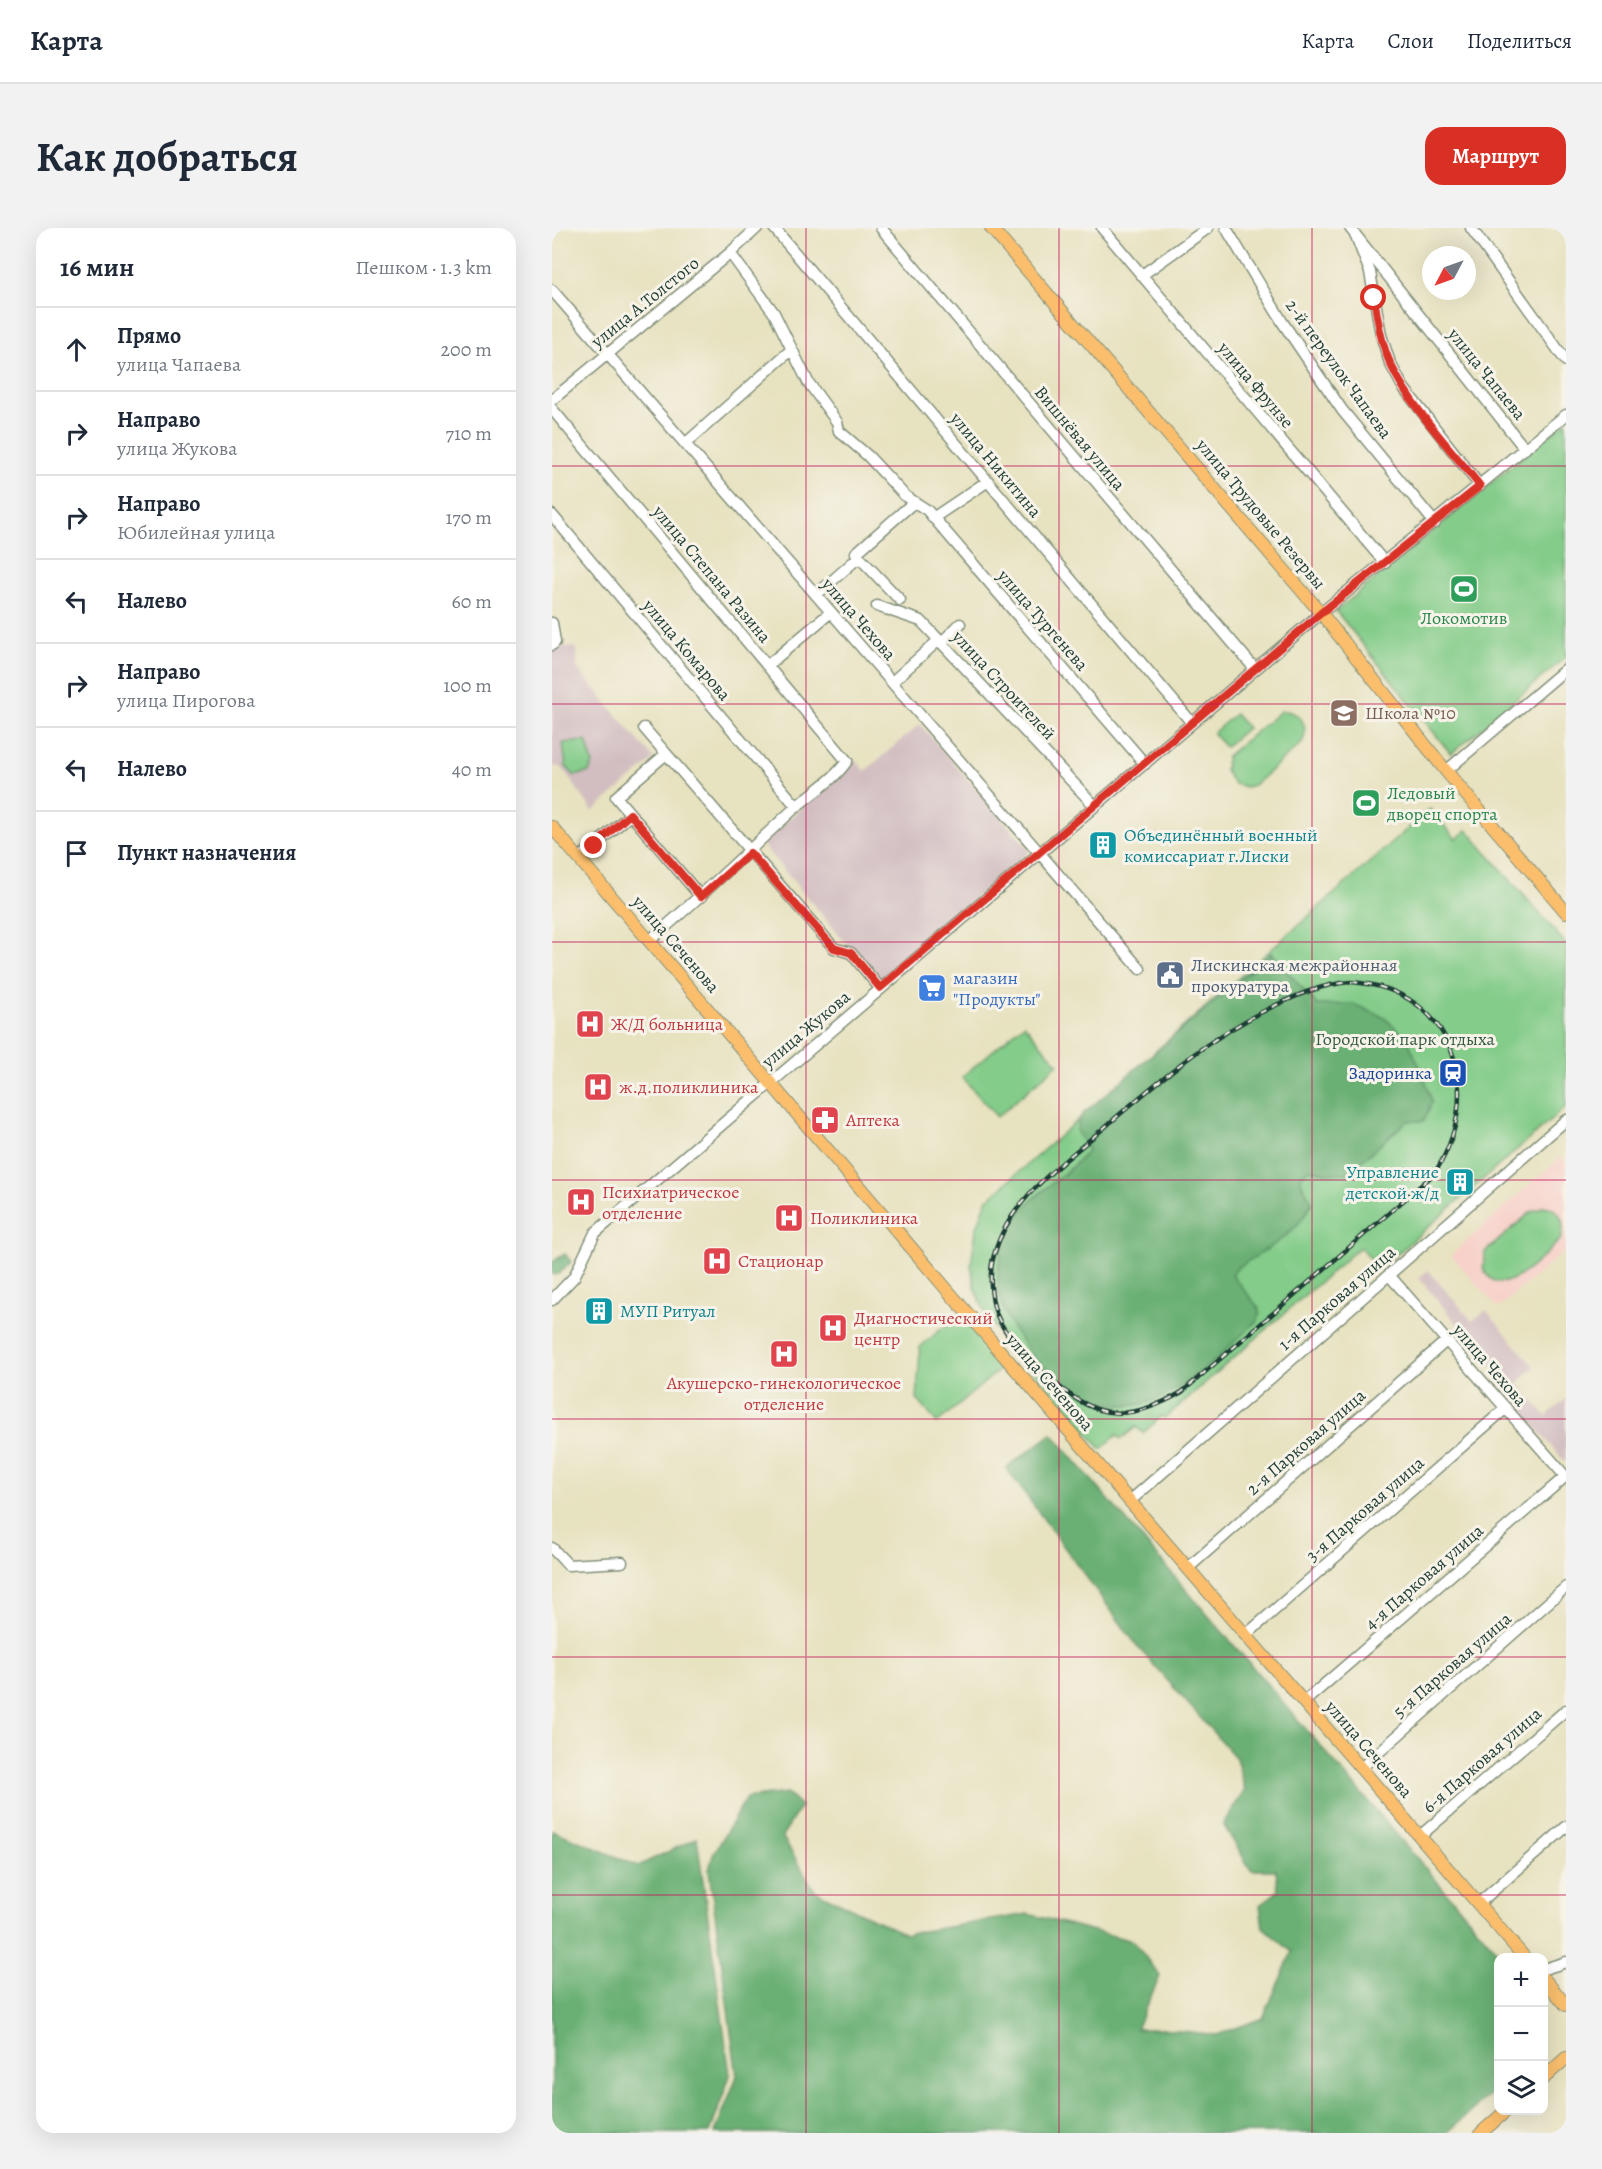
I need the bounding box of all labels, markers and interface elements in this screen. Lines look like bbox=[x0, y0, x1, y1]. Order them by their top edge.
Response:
text: Карта bbox=[30, 22, 103, 60]
text: Карта bbox=[1301, 27, 1354, 55]
text: Слои bbox=[1387, 27, 1434, 55]
text: Поделиться bbox=[1467, 27, 1572, 55]
button: Маршрут bbox=[1425, 127, 1566, 185]
text: Как добраться bbox=[36, 128, 298, 185]
north arrow bbox=[1422, 246, 1476, 300]
text: 16 мин bbox=[60, 250, 134, 285]
street label: улица А.Толстого bbox=[585, 251, 704, 354]
text: Пешком · 1.3 km bbox=[356, 254, 492, 281]
route start bbox=[1360, 284, 1386, 310]
street label: 2-й переулок Чапаева bbox=[1280, 294, 1398, 444]
text: Прямо bbox=[117, 321, 181, 351]
street label: улица Чапаева bbox=[1442, 322, 1532, 426]
icon: ahead bbox=[60, 333, 93, 366]
text: 200 m bbox=[441, 336, 492, 363]
street label: улица Фрунзе bbox=[1212, 336, 1299, 433]
text: улица Чапаева bbox=[117, 351, 241, 378]
street label: Вишнёвая улица bbox=[1029, 381, 1131, 496]
text: Направо bbox=[117, 405, 200, 435]
street label: улица Никитина bbox=[944, 406, 1048, 523]
icon: right bbox=[60, 417, 93, 450]
text: 710 m bbox=[446, 420, 492, 447]
street label: улица Трудовые Резервы bbox=[1190, 433, 1331, 594]
text: улица Жукова bbox=[117, 435, 238, 462]
text: Направо bbox=[117, 489, 200, 519]
street label: улица Степана Разина bbox=[647, 499, 777, 648]
icon: right bbox=[60, 501, 93, 534]
text: 170 m bbox=[446, 504, 492, 531]
text: Юбилейная улица bbox=[117, 519, 276, 546]
street label: улица Тургенева bbox=[992, 563, 1094, 676]
street label: улица Чехова bbox=[816, 572, 902, 666]
sports icon: Локомотив bbox=[1448, 573, 1480, 605]
icon: left bbox=[60, 585, 93, 618]
text: Налево bbox=[117, 586, 187, 616]
text: 60 m bbox=[452, 588, 492, 615]
street label: улица Комарова bbox=[637, 594, 737, 706]
place label: Локомотив bbox=[1421, 606, 1507, 630]
street label: улица Строителей bbox=[946, 624, 1061, 745]
text: Направо bbox=[117, 657, 200, 687]
icon: right bbox=[60, 669, 93, 702]
text: 100 m bbox=[443, 672, 492, 699]
text: улица Пирогова bbox=[117, 687, 256, 714]
school or university icon: Школа №10 bbox=[1328, 697, 1360, 729]
place label: Школа №10 bbox=[1365, 701, 1456, 725]
icon: left bbox=[60, 753, 93, 786]
text: Налево bbox=[117, 754, 187, 784]
text: 40 m bbox=[452, 756, 492, 783]
place label: Ледовый дворец спорта bbox=[1386, 781, 1498, 826]
sports icon: Ледовый дворец спорта bbox=[1350, 787, 1382, 819]
place label: Объединённый военный комиссариат г.Лиски bbox=[1124, 823, 1317, 868]
building icon: Объединённый военный комиссариат г.Лиски bbox=[1087, 829, 1119, 861]
route end bbox=[580, 832, 606, 858]
icon: arrive bbox=[60, 837, 93, 870]
text: Пункт назначения bbox=[117, 838, 296, 868]
street label: улица Сеченова bbox=[626, 889, 725, 998]
place label: Лискинская межрайонная прокуратура bbox=[1191, 953, 1397, 998]
public building icon: Лискинская межрайонная прокуратура bbox=[1154, 959, 1186, 991]
place label: магазин "Продукты" bbox=[953, 966, 1041, 1011]
supermarket icon: магазин "Продукты" bbox=[916, 972, 948, 1004]
street label: улица Жукова bbox=[756, 984, 856, 1074]
hospital icon: Ж/Д больница bbox=[574, 1008, 606, 1040]
place label: Ж/Д больница bbox=[611, 1012, 724, 1036]
park label: Городской парк отдыха bbox=[1315, 1027, 1496, 1051]
station icon: Задоринка bbox=[1437, 1057, 1469, 1089]
place label: Задоринка bbox=[1348, 1061, 1433, 1085]
hospital icon: ж.д.поликлиника bbox=[582, 1071, 614, 1103]
place label: ж.д.поликлиника bbox=[619, 1075, 759, 1099]
pharmacy icon: Аптека bbox=[809, 1104, 841, 1136]
place label: Аптека bbox=[845, 1108, 901, 1132]
place label: Управление детской ж/д bbox=[1345, 1160, 1439, 1205]
building icon: Управление детской ж/д bbox=[1444, 1166, 1476, 1198]
place label: Психиатрическое отделение bbox=[602, 1180, 739, 1225]
hospital icon: Психиатрическое отделение bbox=[565, 1186, 597, 1218]
hospital icon: Поликлиника bbox=[773, 1202, 805, 1234]
place label: Поликлиника bbox=[810, 1206, 919, 1230]
street label: 1-я Парковая улица bbox=[1273, 1240, 1401, 1356]
hospital icon: Стационар bbox=[701, 1245, 733, 1277]
place label: Стационар bbox=[738, 1249, 823, 1273]
building icon: МУП Ритуал bbox=[583, 1295, 615, 1327]
place label: МУП Ритуал bbox=[620, 1299, 715, 1323]
place label: Диагностический центр bbox=[854, 1306, 993, 1351]
hospital icon: Диагностический центр bbox=[817, 1312, 849, 1344]
street label: улица Чехова bbox=[1447, 1318, 1533, 1412]
street label: улица Сеченова bbox=[1000, 1327, 1099, 1436]
hospital icon: Акушерско-гинекологическое отделение bbox=[768, 1338, 800, 1370]
place label: Акушерско-гинекологическое отделение bbox=[666, 1371, 901, 1416]
street label: 2-я Парковая улица bbox=[1241, 1383, 1371, 1500]
street label: 3-я Парковая улица bbox=[1301, 1450, 1430, 1567]
street label: 4-я Парковая улица bbox=[1359, 1518, 1489, 1635]
street label: 5-я Парковая улица bbox=[1388, 1606, 1517, 1723]
street label: улица Сеченова bbox=[1319, 1694, 1418, 1803]
street label: 6-я Парковая улица bbox=[1417, 1701, 1547, 1818]
map controls bbox=[1494, 1953, 1548, 2115]
button: + bbox=[1494, 1953, 1548, 2007]
button: − bbox=[1494, 2007, 1548, 2061]
button: layers bbox=[1494, 2061, 1548, 2115]

